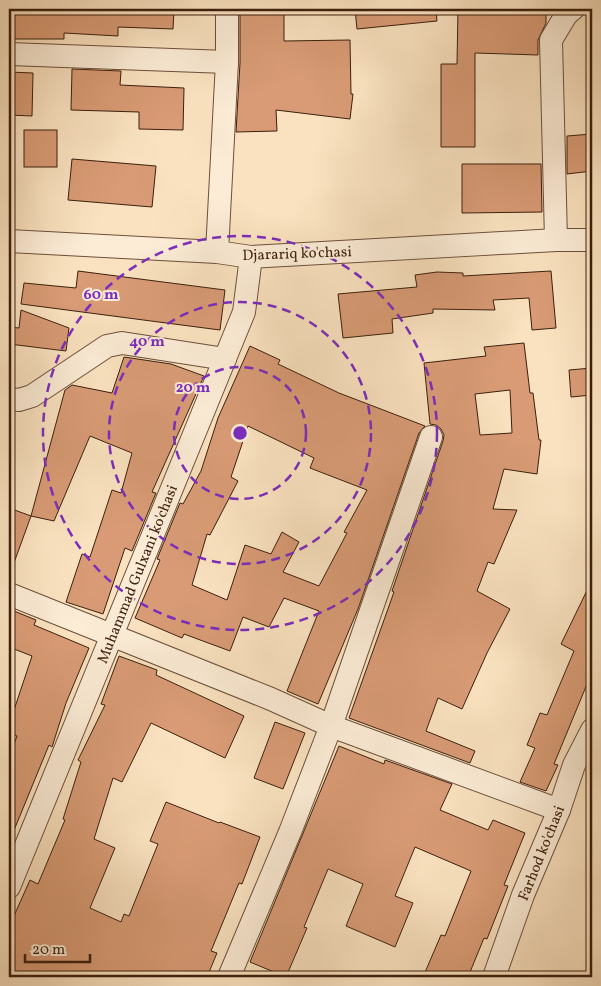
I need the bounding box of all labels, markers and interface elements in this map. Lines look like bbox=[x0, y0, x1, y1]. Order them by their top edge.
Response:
street label: Djarariq ko'chasi bbox=[242, 242, 352, 267]
text: 60 m bbox=[84, 285, 119, 306]
text: 40 m bbox=[129, 332, 165, 353]
text: 20 m bbox=[176, 378, 211, 399]
centre of rings bbox=[231, 424, 249, 442]
street label: Muhammad Gulxani ko'chasi bbox=[93, 482, 184, 667]
street label: Farhod ko'chasi bbox=[514, 803, 571, 904]
scale bar bbox=[25, 931, 90, 963]
text: 20 m bbox=[32, 940, 65, 961]

